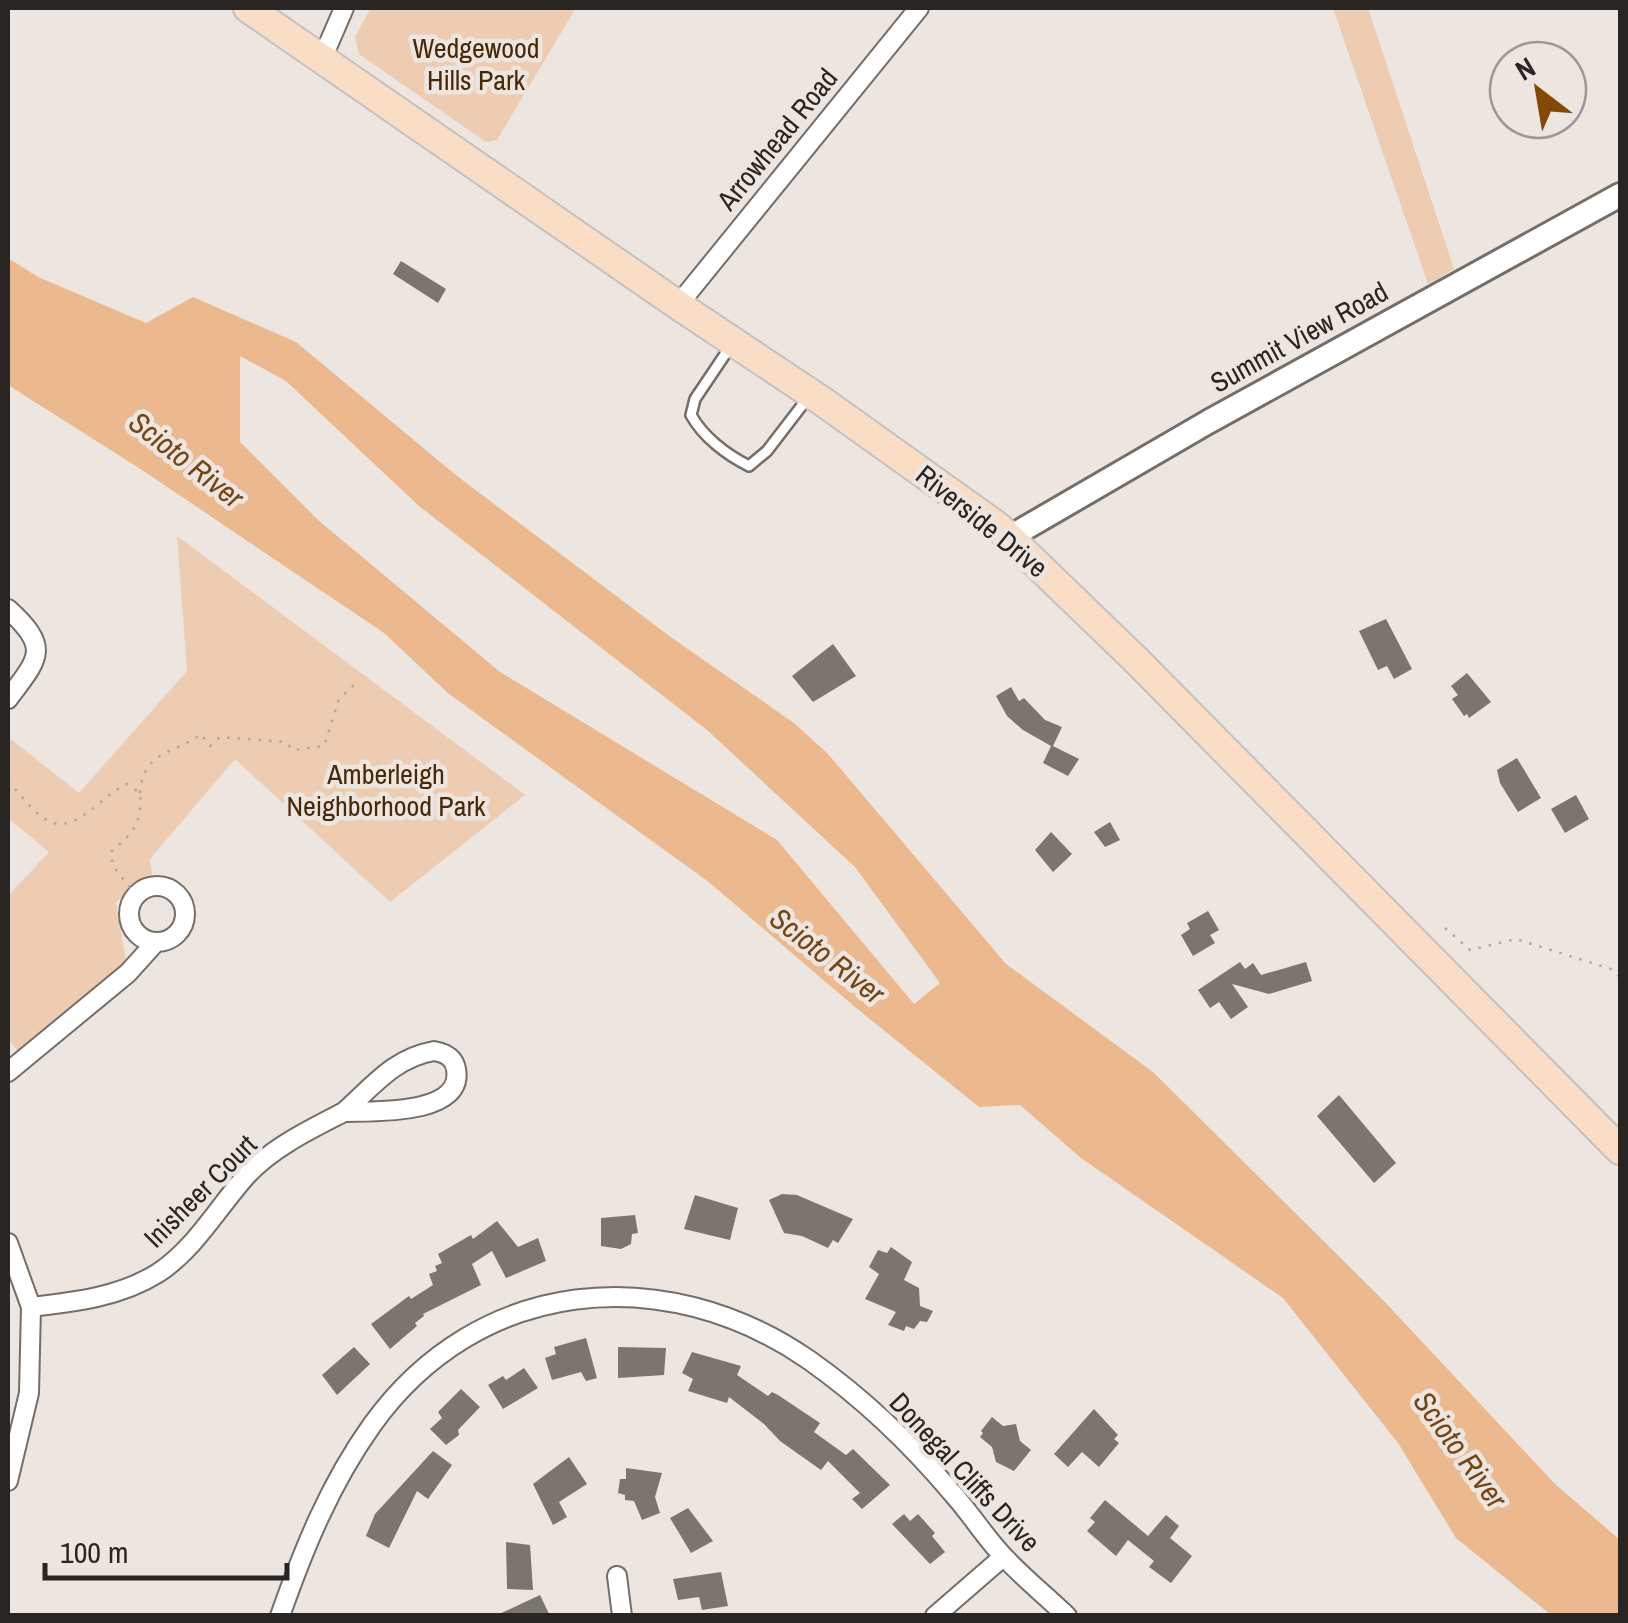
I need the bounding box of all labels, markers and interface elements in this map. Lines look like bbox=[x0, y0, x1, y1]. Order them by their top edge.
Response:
park label: Wedgewood Hills Park bbox=[412, 29, 540, 99]
north arrow bbox=[1488, 40, 1588, 140]
text: N bbox=[1508, 48, 1542, 89]
street label: Arrowhead Road bbox=[707, 60, 846, 219]
street label: Summit View Road bbox=[1203, 273, 1395, 401]
water label: Scioto River bbox=[121, 402, 253, 517]
street label: Riverside Drive bbox=[908, 456, 1056, 586]
park label: Amberleigh Neighborhood Park bbox=[286, 755, 486, 825]
water label: Scioto River bbox=[762, 898, 894, 1013]
street label: Inisheer Court bbox=[135, 1126, 265, 1256]
water label: Scioto River bbox=[1405, 1383, 1517, 1517]
street label: Donegal Cliffs Drive bbox=[881, 1384, 1049, 1560]
scale bar bbox=[45, 1518, 288, 1580]
text: 100 m bbox=[60, 1532, 128, 1572]

